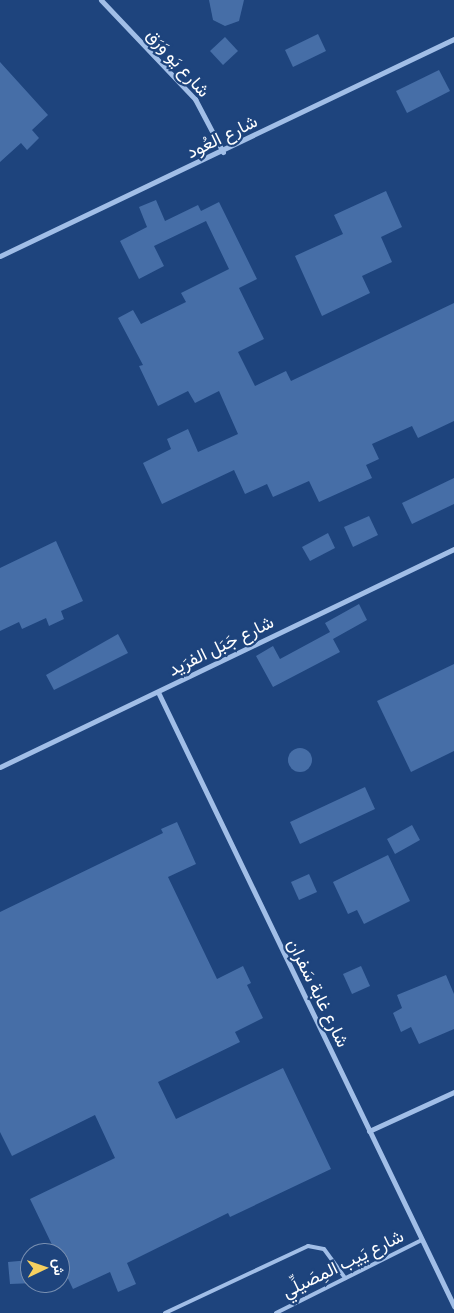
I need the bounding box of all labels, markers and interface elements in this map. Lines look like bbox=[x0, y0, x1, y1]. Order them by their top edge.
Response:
street label: شارع يَو وَرَق bbox=[142, 24, 214, 102]
street label: شارع العُود bbox=[183, 111, 261, 163]
street label: شارع جَبَل الفرَيد bbox=[165, 611, 277, 681]
street label: شارع غابة سَفران bbox=[282, 935, 354, 1051]
street label: شارع يَيب المِصَيلِّي bbox=[279, 1225, 407, 1303]
north arrow bbox=[20, 1243, 70, 1293]
text: ش bbox=[50, 1258, 68, 1276]

